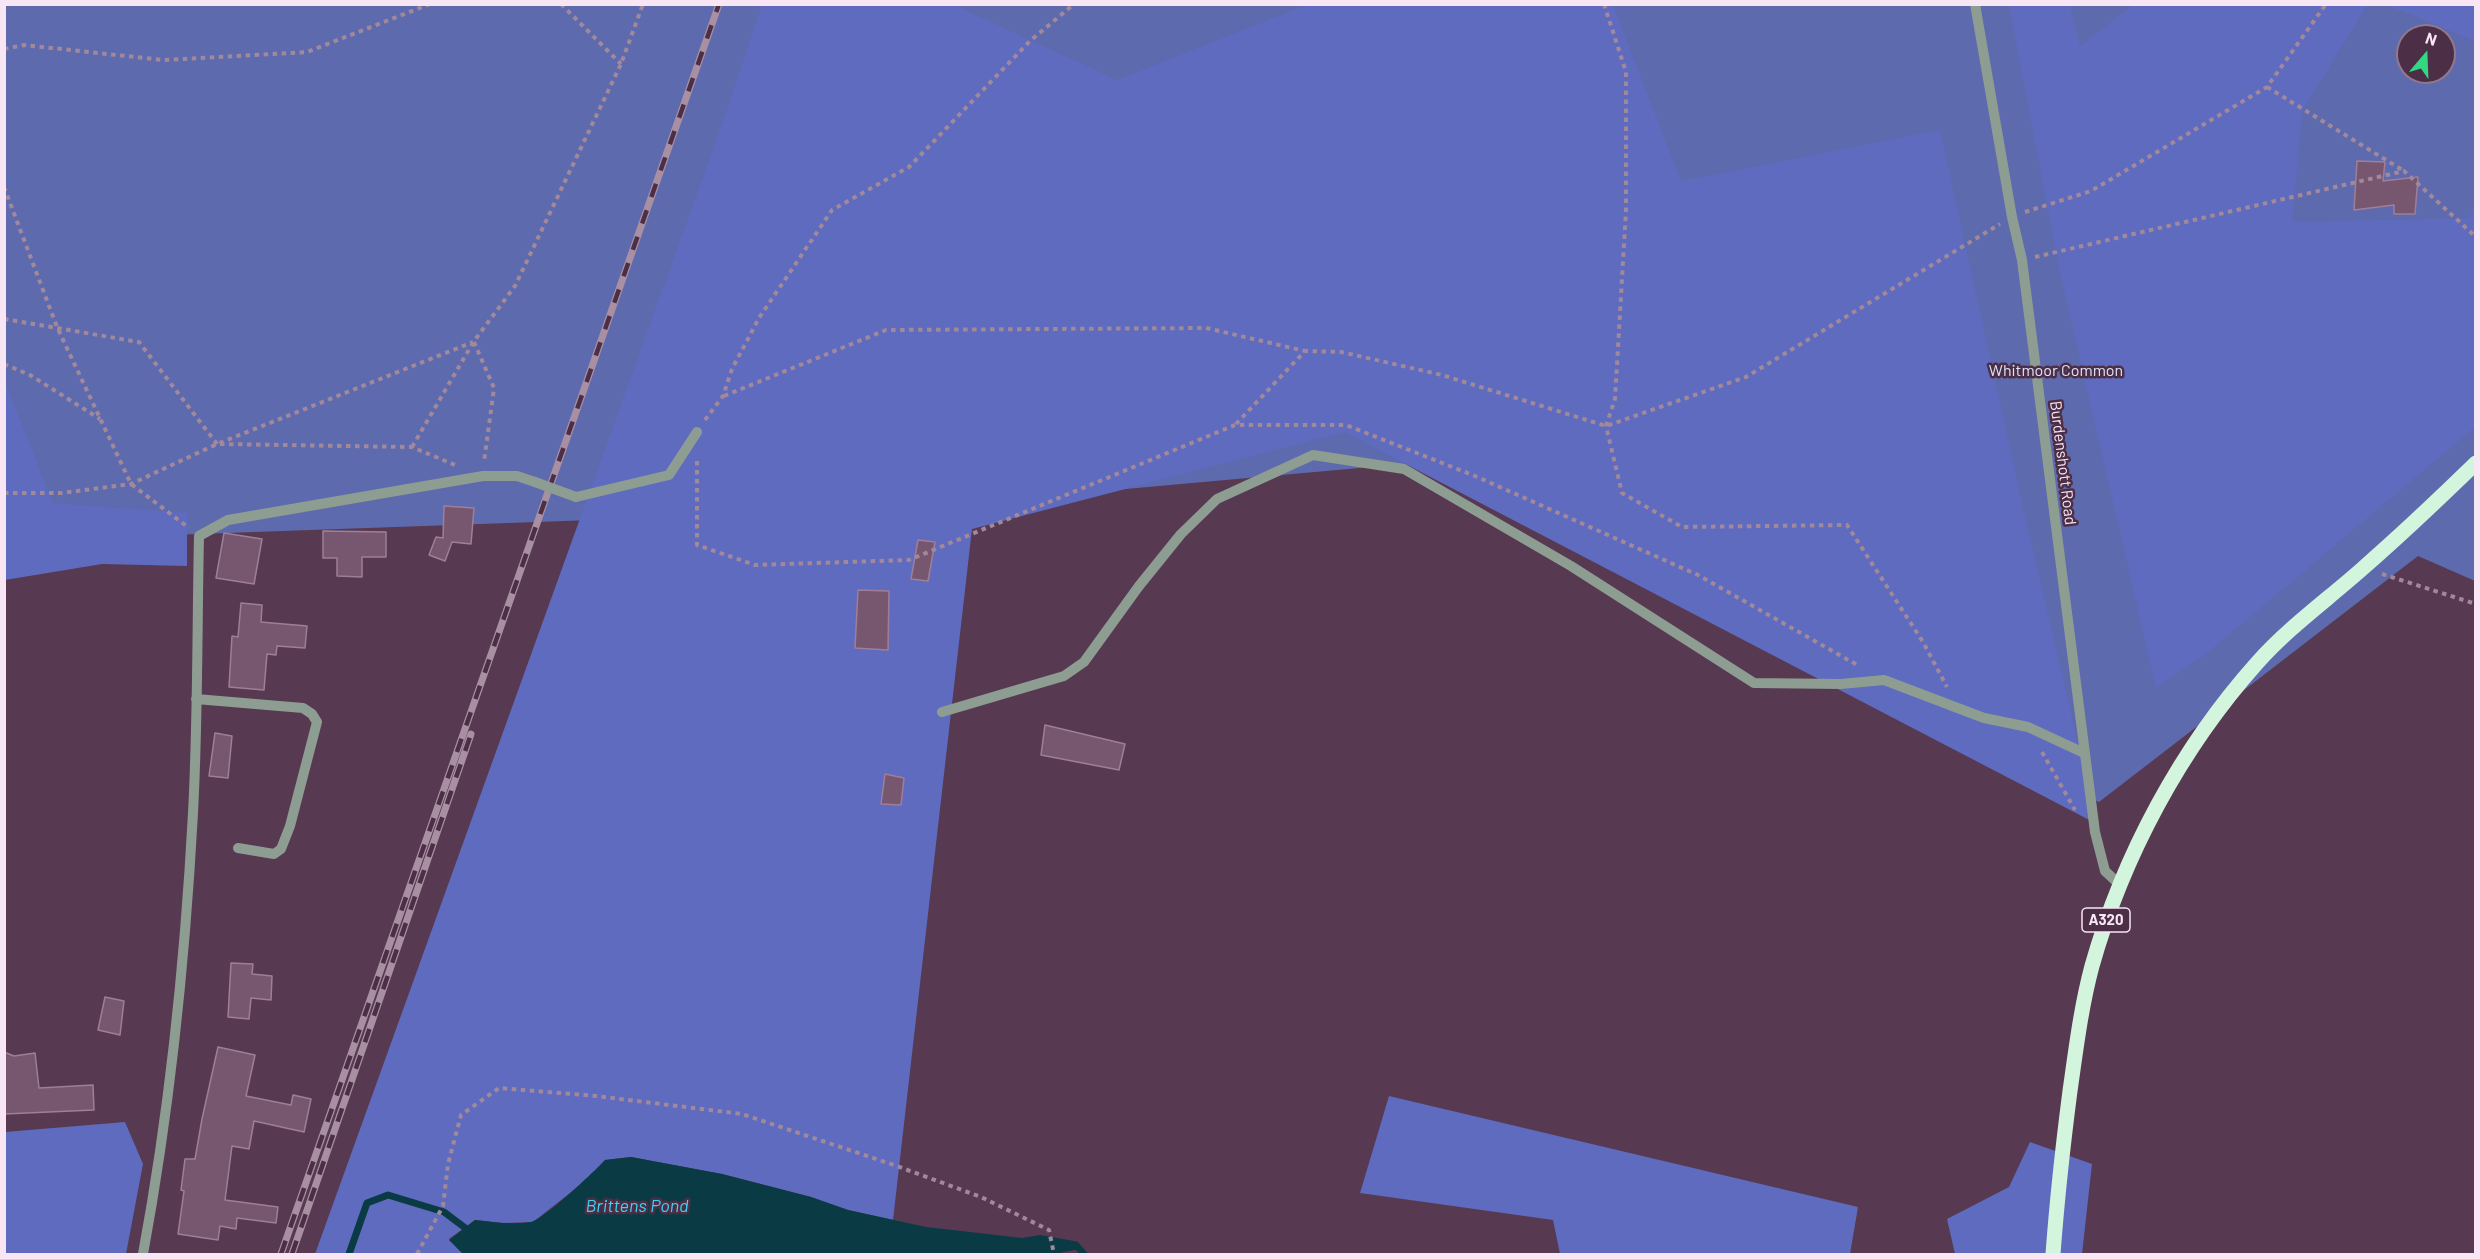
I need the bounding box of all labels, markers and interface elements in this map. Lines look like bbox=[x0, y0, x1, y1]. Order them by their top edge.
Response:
north arrow bbox=[2396, 24, 2456, 84]
text: N bbox=[2423, 28, 2439, 49]
park label: Whitmoor Common bbox=[1989, 361, 2123, 381]
street label: Burdenshott Road bbox=[2046, 400, 2080, 526]
road number: A320 bbox=[2082, 908, 2130, 932]
water label: Brittens Pond bbox=[585, 1195, 689, 1217]

